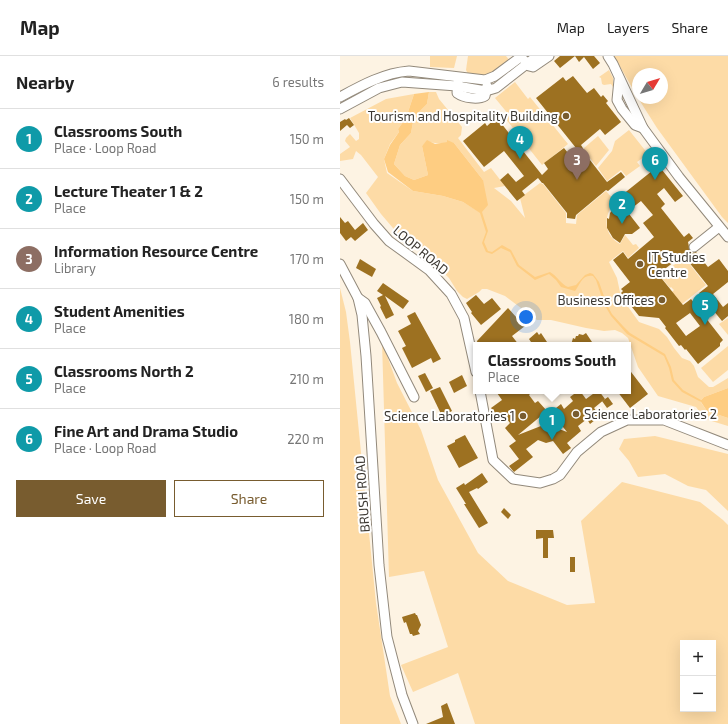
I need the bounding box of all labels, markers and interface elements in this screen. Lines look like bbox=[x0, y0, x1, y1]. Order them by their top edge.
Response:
text: Map bbox=[20, 16, 60, 39]
text: Map bbox=[557, 19, 585, 36]
text: Layers bbox=[607, 19, 649, 36]
text: Share bbox=[671, 19, 708, 36]
north arrow bbox=[632, 68, 668, 104]
text: Nearby bbox=[16, 72, 74, 92]
text: 6 results bbox=[272, 74, 324, 90]
place label: Tourism and Hospitality Building bbox=[368, 108, 558, 124]
marker: Tourism and Hospitality Building bbox=[561, 111, 571, 121]
text: Classrooms South bbox=[54, 122, 182, 140]
pin: 4 bbox=[507, 126, 533, 159]
text: 1 bbox=[26, 131, 32, 147]
text: 150 m bbox=[290, 131, 324, 147]
text: Place · Loop Road bbox=[54, 140, 157, 156]
pin: 3 bbox=[564, 147, 590, 180]
pin: 6 bbox=[642, 147, 668, 180]
text: Lecture Theater 1 & 2 bbox=[54, 182, 203, 200]
text: 2 bbox=[25, 191, 33, 207]
text: 150 m bbox=[290, 191, 324, 207]
pin: 2 bbox=[609, 191, 635, 224]
text: Place bbox=[54, 200, 86, 216]
street label: LOOP ROAD bbox=[390, 222, 452, 278]
text: Information Resource Centre bbox=[54, 242, 258, 260]
place label: IT Studies Centre bbox=[648, 249, 705, 280]
text: 3 bbox=[25, 251, 33, 267]
text: 170 m bbox=[290, 251, 324, 267]
marker: IT Studies Centre bbox=[635, 259, 645, 269]
text: Library bbox=[54, 260, 96, 276]
place label: Business Offices bbox=[557, 292, 654, 308]
pin: 5 bbox=[692, 292, 718, 325]
marker: Business Offices bbox=[657, 295, 667, 305]
text: Student Amenities bbox=[54, 302, 185, 320]
your location bbox=[516, 307, 536, 327]
text: 4 bbox=[25, 311, 33, 327]
text: 180 m bbox=[289, 311, 324, 327]
text: Place bbox=[54, 320, 86, 336]
popup bbox=[473, 342, 631, 394]
text: Classrooms South bbox=[488, 351, 616, 369]
text: Classrooms North 2 bbox=[54, 362, 194, 380]
text: Place bbox=[488, 369, 520, 385]
text: 5 bbox=[25, 371, 33, 387]
text: 210 m bbox=[289, 371, 324, 387]
text: Place bbox=[54, 380, 86, 396]
place label: Science Laboratories 2 bbox=[584, 406, 717, 422]
pin: 1 bbox=[539, 407, 565, 440]
place label: Science Laboratories 1 bbox=[384, 408, 515, 424]
marker: Science Laboratories 2 bbox=[571, 409, 581, 419]
marker: Science Laboratories 1 bbox=[518, 411, 528, 421]
text: Fine Art and Drama Studio bbox=[54, 422, 238, 440]
text: 6 bbox=[25, 431, 33, 447]
text: 220 m bbox=[287, 431, 324, 447]
text: Place · Loop Road bbox=[54, 440, 157, 456]
street label: BRUSH ROAD bbox=[351, 455, 373, 533]
button: Save bbox=[16, 480, 166, 517]
button: Share bbox=[174, 480, 324, 517]
map controls bbox=[680, 640, 716, 712]
button: + bbox=[680, 640, 716, 676]
button: − bbox=[680, 676, 716, 712]

